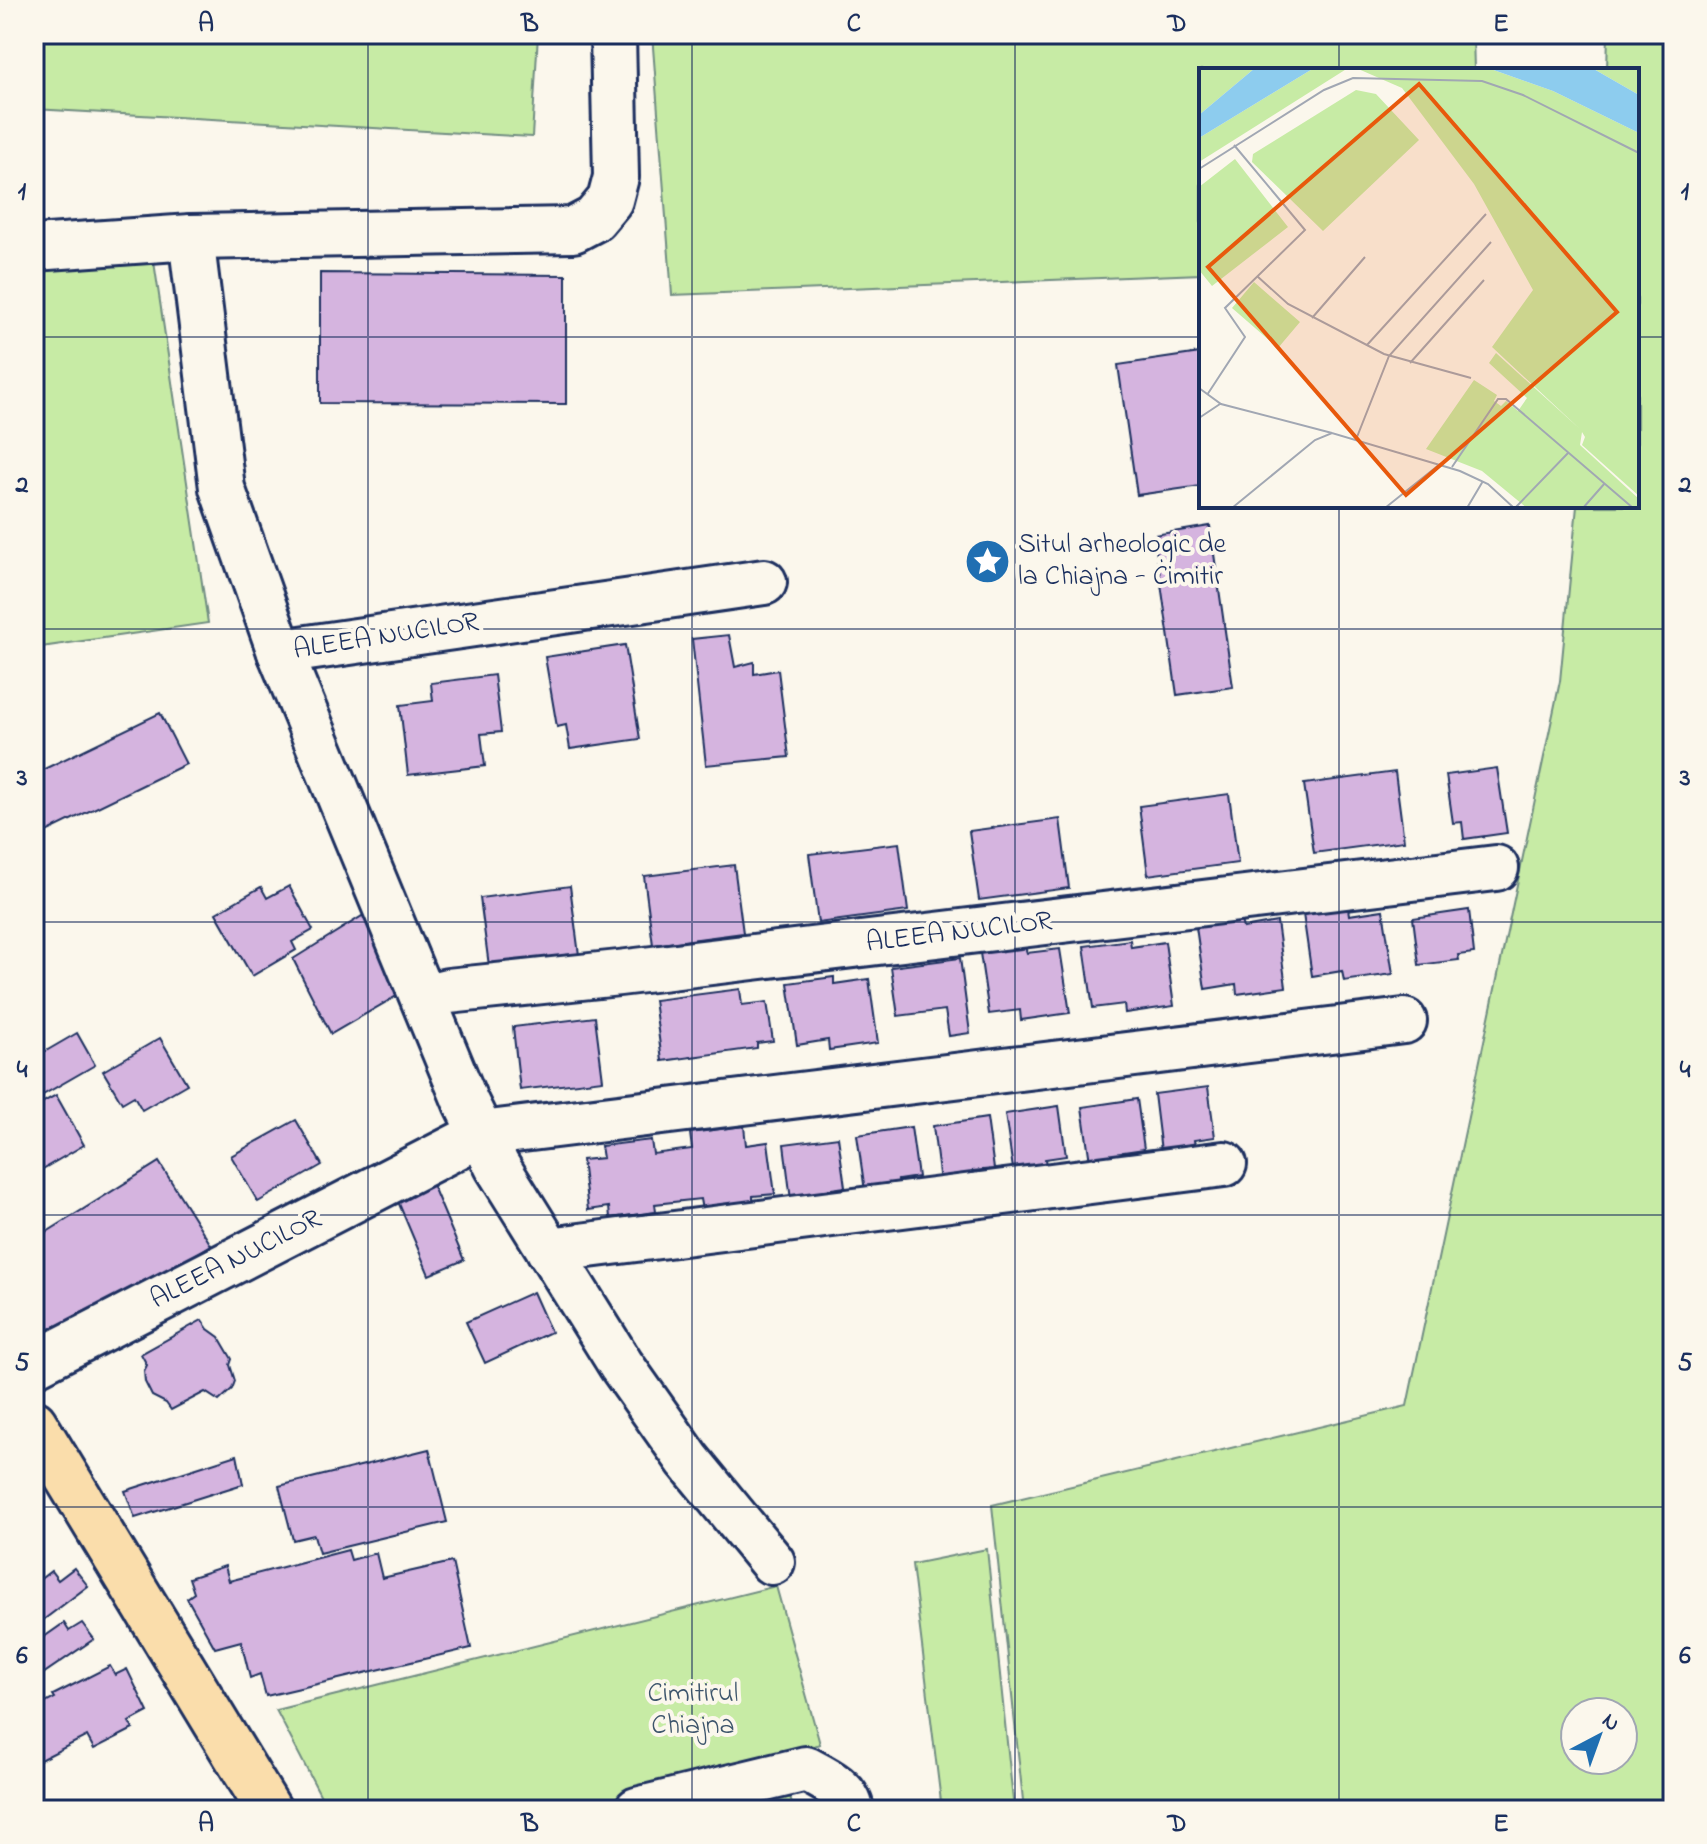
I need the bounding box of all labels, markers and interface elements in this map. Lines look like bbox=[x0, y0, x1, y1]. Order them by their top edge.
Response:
text: A bbox=[198, 6, 214, 44]
text: B bbox=[520, 6, 539, 44]
text: C bbox=[847, 6, 861, 44]
text: D bbox=[1166, 6, 1187, 44]
text: E bbox=[1493, 6, 1509, 44]
inset map bbox=[1199, 68, 1639, 508]
text: 1 bbox=[18, 174, 27, 212]
text: 1 bbox=[1681, 174, 1690, 212]
text: 2 bbox=[15, 467, 29, 505]
text: 2 bbox=[1678, 467, 1692, 505]
place label: Situl arheologic de la Chiajna - Cimitir bbox=[1018, 525, 1226, 598]
place icon: Situl arheologic de la Chiajna - Cimitir bbox=[963, 537, 1011, 585]
street label: ALEEA NUCILOR bbox=[290, 602, 482, 672]
text: 3 bbox=[16, 760, 28, 798]
text: 3 bbox=[1679, 760, 1691, 798]
street label: ALEEA NUCILOR bbox=[864, 901, 1055, 965]
text: 4 bbox=[17, 1052, 28, 1090]
text: 4 bbox=[1680, 1052, 1691, 1090]
street label: ALEEA NUCILOR bbox=[143, 1199, 329, 1321]
text: 5 bbox=[15, 1345, 30, 1383]
text: 5 bbox=[1678, 1345, 1693, 1383]
text: 6 bbox=[16, 1638, 28, 1676]
text: 6 bbox=[1679, 1638, 1691, 1676]
park label: Cimitirul Chiajna bbox=[648, 1674, 738, 1747]
north arrow bbox=[1559, 1696, 1639, 1776]
text: N bbox=[1594, 1706, 1626, 1740]
text: A bbox=[198, 1806, 214, 1844]
text: B bbox=[520, 1806, 539, 1844]
text: C bbox=[847, 1806, 861, 1844]
text: D bbox=[1166, 1806, 1187, 1844]
text: E bbox=[1493, 1806, 1509, 1844]

